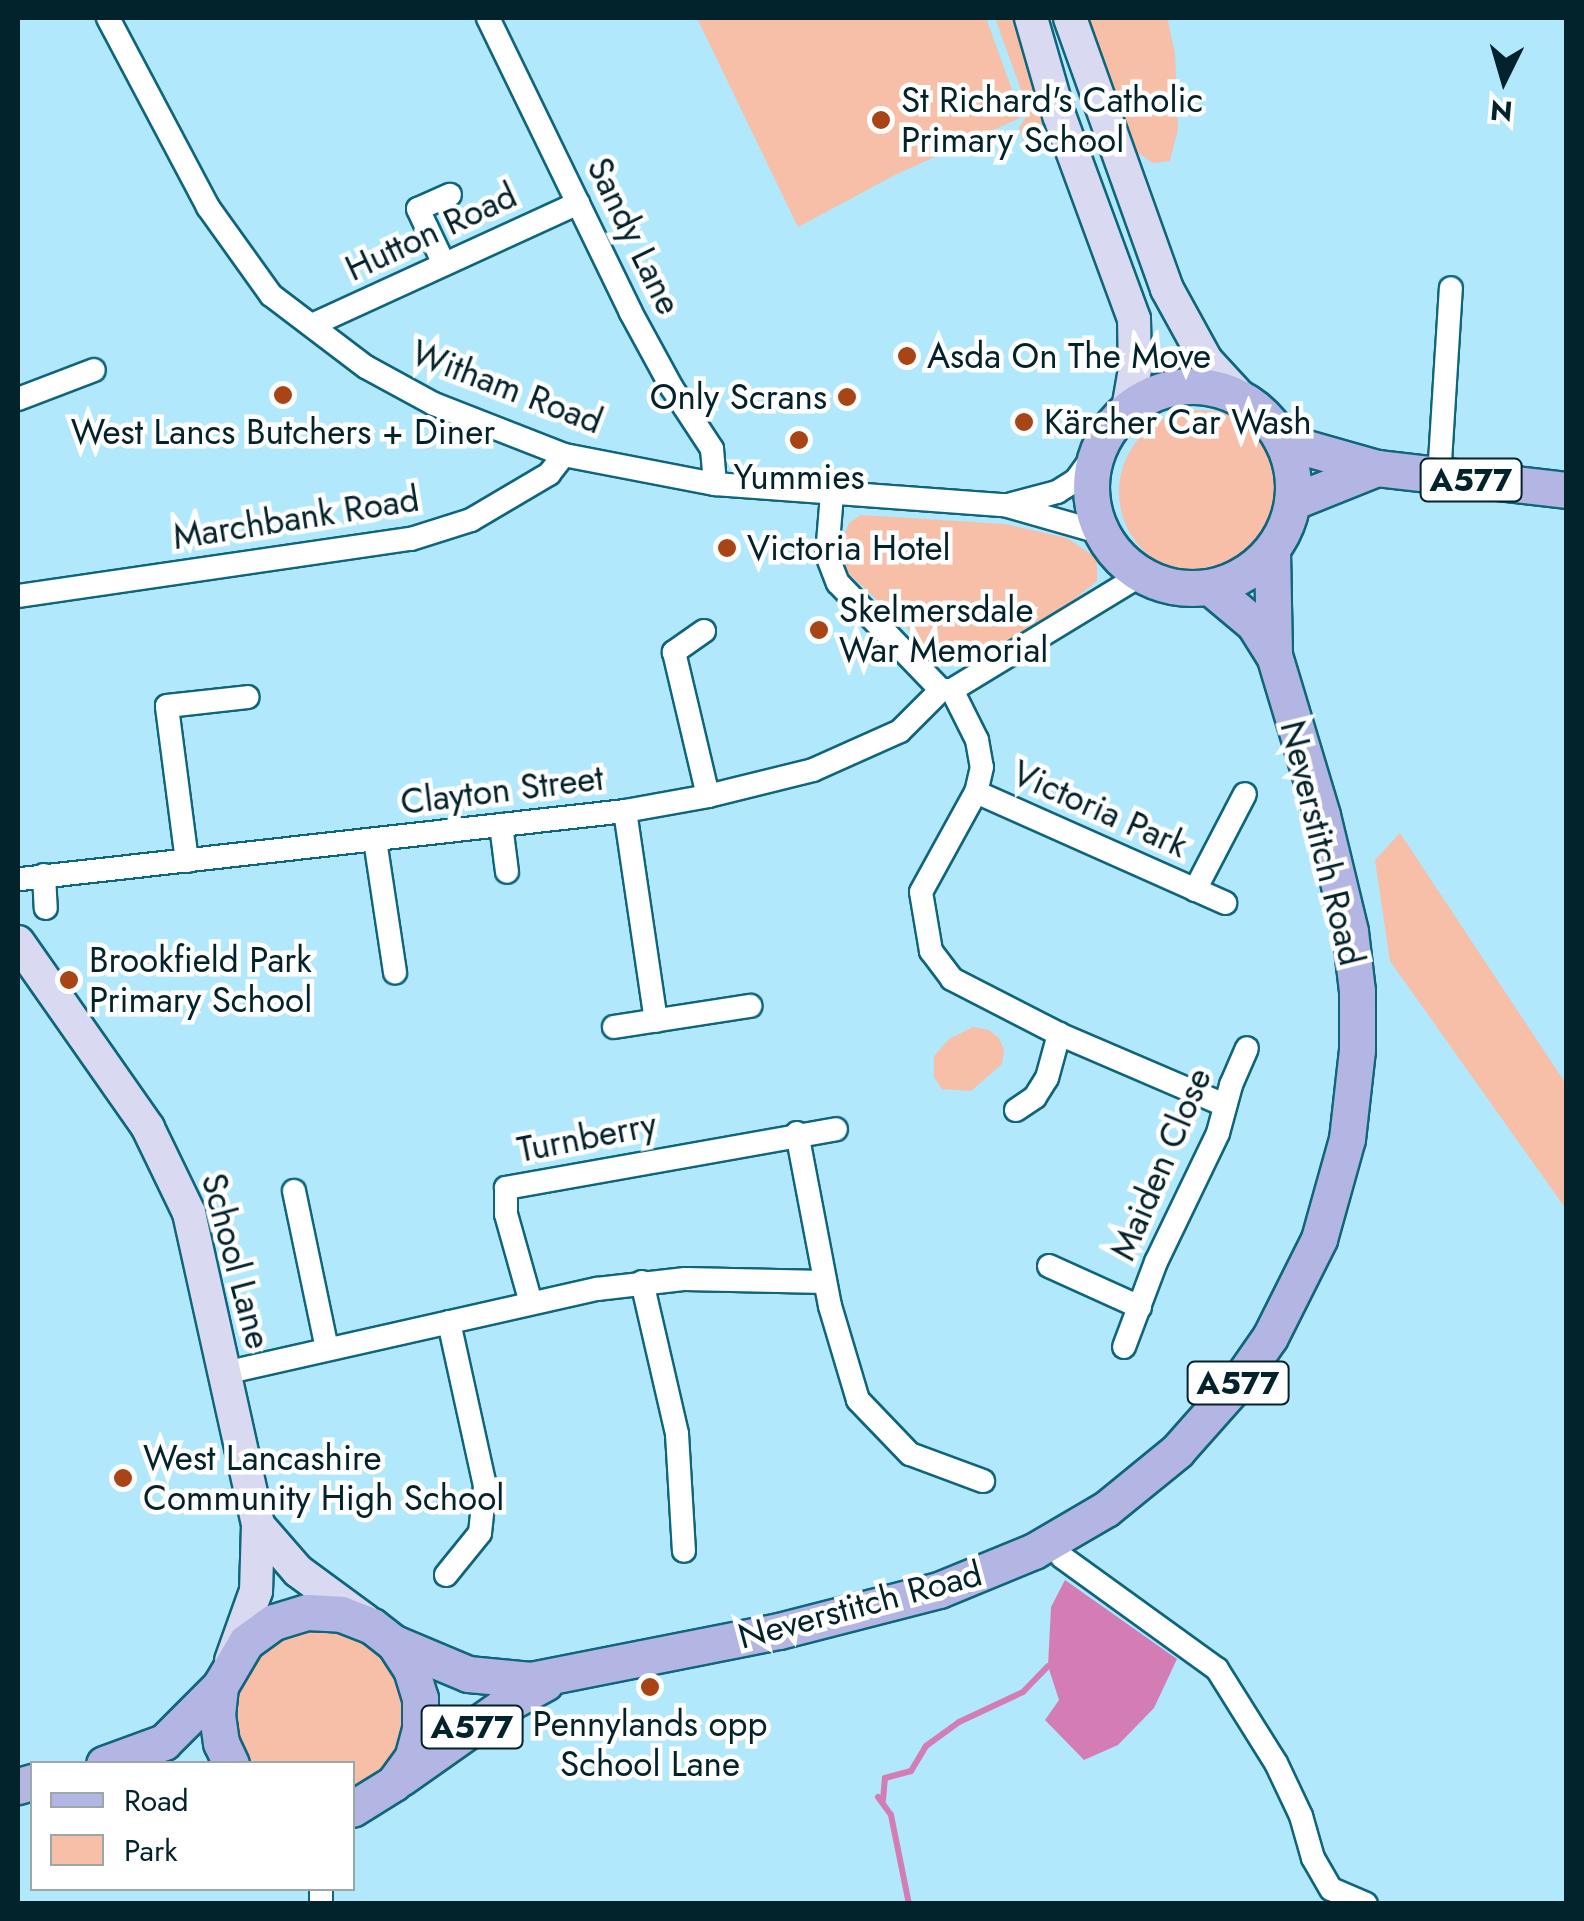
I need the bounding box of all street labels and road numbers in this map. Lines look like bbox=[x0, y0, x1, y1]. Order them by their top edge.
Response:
street label: Sandy Lane bbox=[578, 151, 690, 321]
street label: Hutton Road bbox=[339, 174, 523, 290]
street label: Witham Road bbox=[406, 331, 608, 443]
road number: A577 bbox=[1418, 453, 1524, 507]
street label: Marchbank Road bbox=[170, 478, 422, 558]
street label: Neverstitch Road bbox=[1271, 716, 1373, 970]
street label: Victoria Park bbox=[1006, 752, 1194, 866]
street label: Clayton Street bbox=[398, 757, 606, 823]
street label: Maiden Close bbox=[1102, 1062, 1220, 1266]
street label: Turnberry bbox=[514, 1103, 660, 1171]
street label: School Lane bbox=[192, 1169, 280, 1353]
road number: A577 bbox=[1186, 1356, 1290, 1410]
street label: Neverstitch Road bbox=[734, 1552, 986, 1658]
road number: A577 bbox=[420, 1700, 524, 1754]

